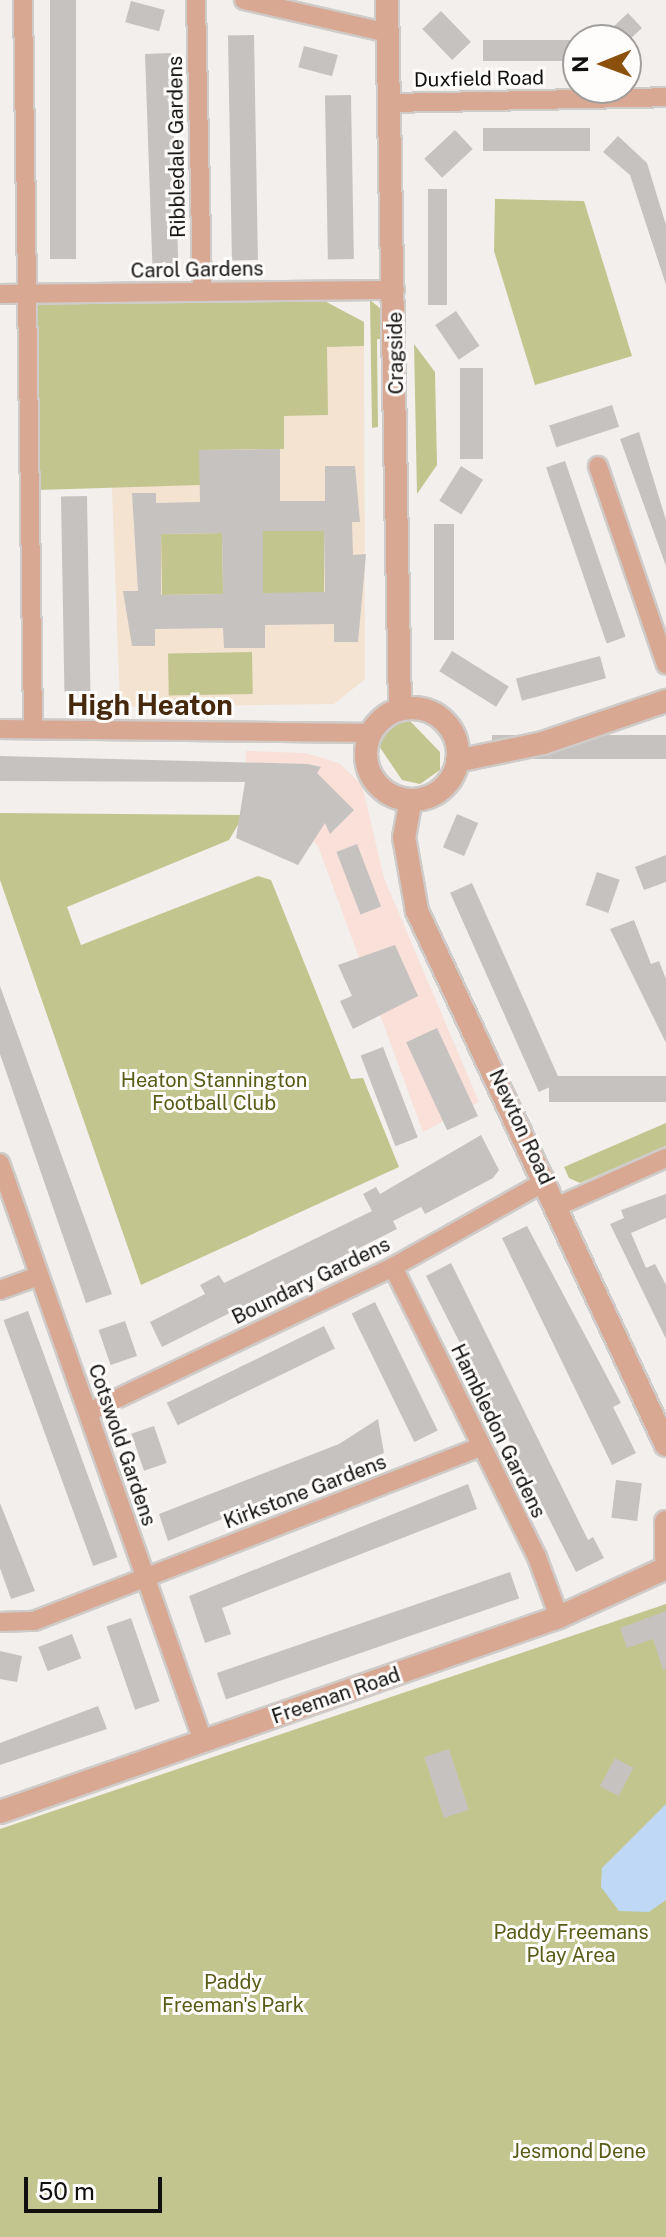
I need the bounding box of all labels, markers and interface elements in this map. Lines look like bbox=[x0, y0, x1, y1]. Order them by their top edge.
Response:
north arrow bbox=[562, 24, 642, 104]
street label: Ribbledale Gardens bbox=[163, 56, 191, 238]
text: N bbox=[567, 56, 593, 73]
street label: Duxfield Road bbox=[414, 66, 544, 92]
street label: Carol Gardens bbox=[130, 257, 264, 283]
street label: Cragside bbox=[383, 311, 409, 395]
district label: High Heaton bbox=[67, 688, 233, 722]
street label: Newton Road bbox=[484, 1066, 558, 1188]
park label: Heaton Stannington Football Club bbox=[121, 1069, 307, 1116]
street label: Boundary Gardens bbox=[228, 1232, 394, 1330]
street label: Hambledon Gardens bbox=[446, 1340, 550, 1522]
street label: Cotswold Gardens bbox=[83, 1361, 161, 1529]
street label: Kirkstone Gardens bbox=[220, 1450, 390, 1534]
street label: Freeman Road bbox=[269, 1663, 403, 1729]
park label: Paddy Freemans Play Area bbox=[493, 1920, 649, 1967]
park label: Paddy Freeman's Park bbox=[162, 1971, 304, 2018]
park label: Jesmond Dene bbox=[512, 2139, 646, 2163]
scale bar bbox=[28, 2161, 166, 2211]
text: 50 m bbox=[38, 2177, 95, 2205]

